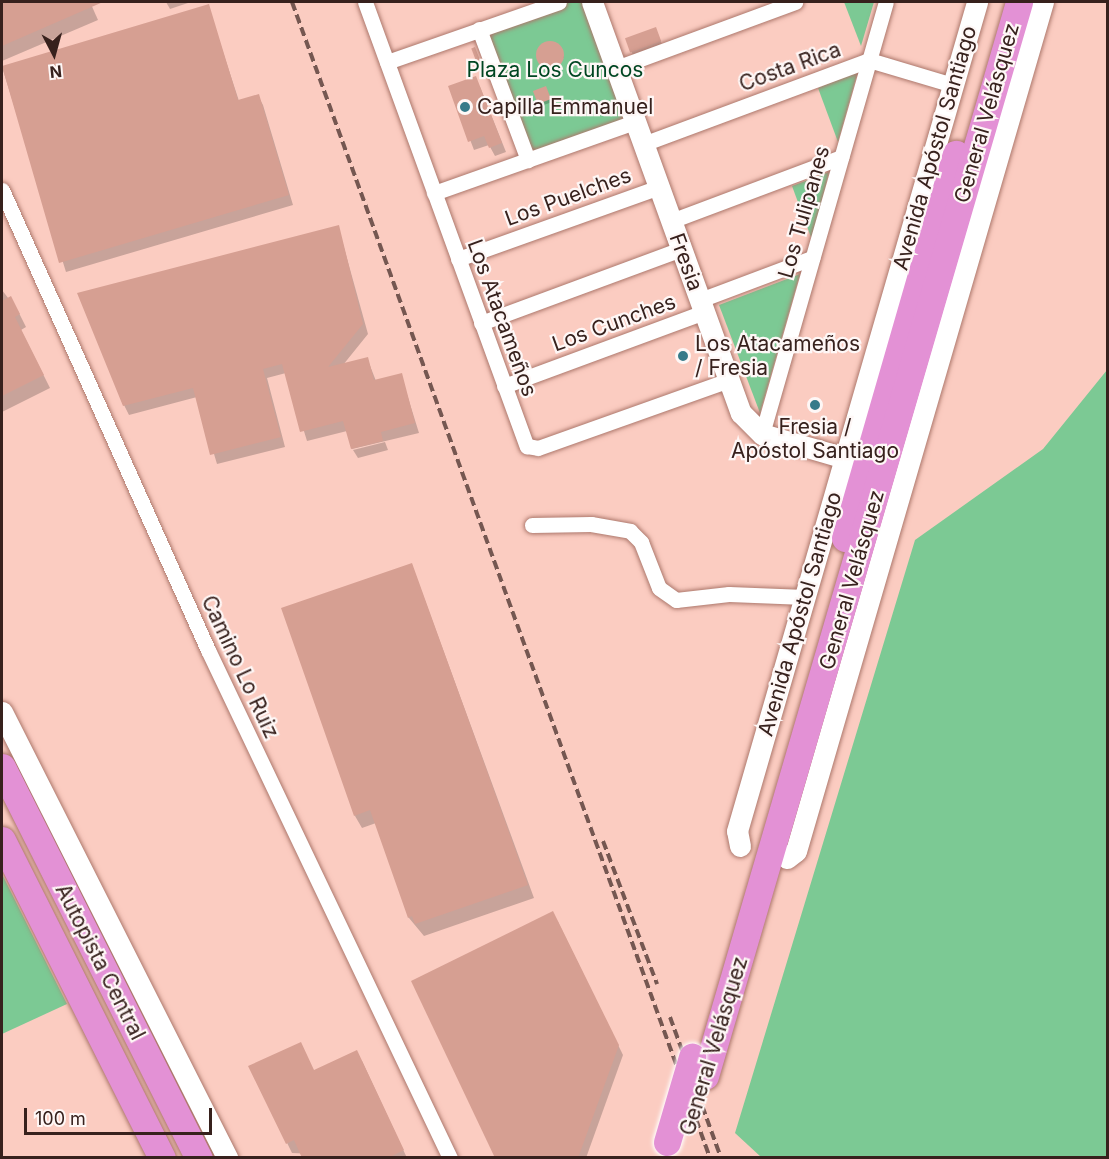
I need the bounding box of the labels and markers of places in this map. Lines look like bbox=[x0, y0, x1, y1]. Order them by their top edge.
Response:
place label: Capilla Emmanuel bbox=[477, 94, 653, 120]
marker: Capilla Emmanuel bbox=[458, 100, 472, 114]
place label: Los Atacameños / Fresia bbox=[695, 331, 860, 381]
marker: Los Atacameños / Fresia bbox=[676, 349, 690, 363]
marker: Fresia / Apóstol Santiago bbox=[808, 398, 822, 412]
place label: Fresia / Apóstol Santiago bbox=[731, 414, 899, 464]

